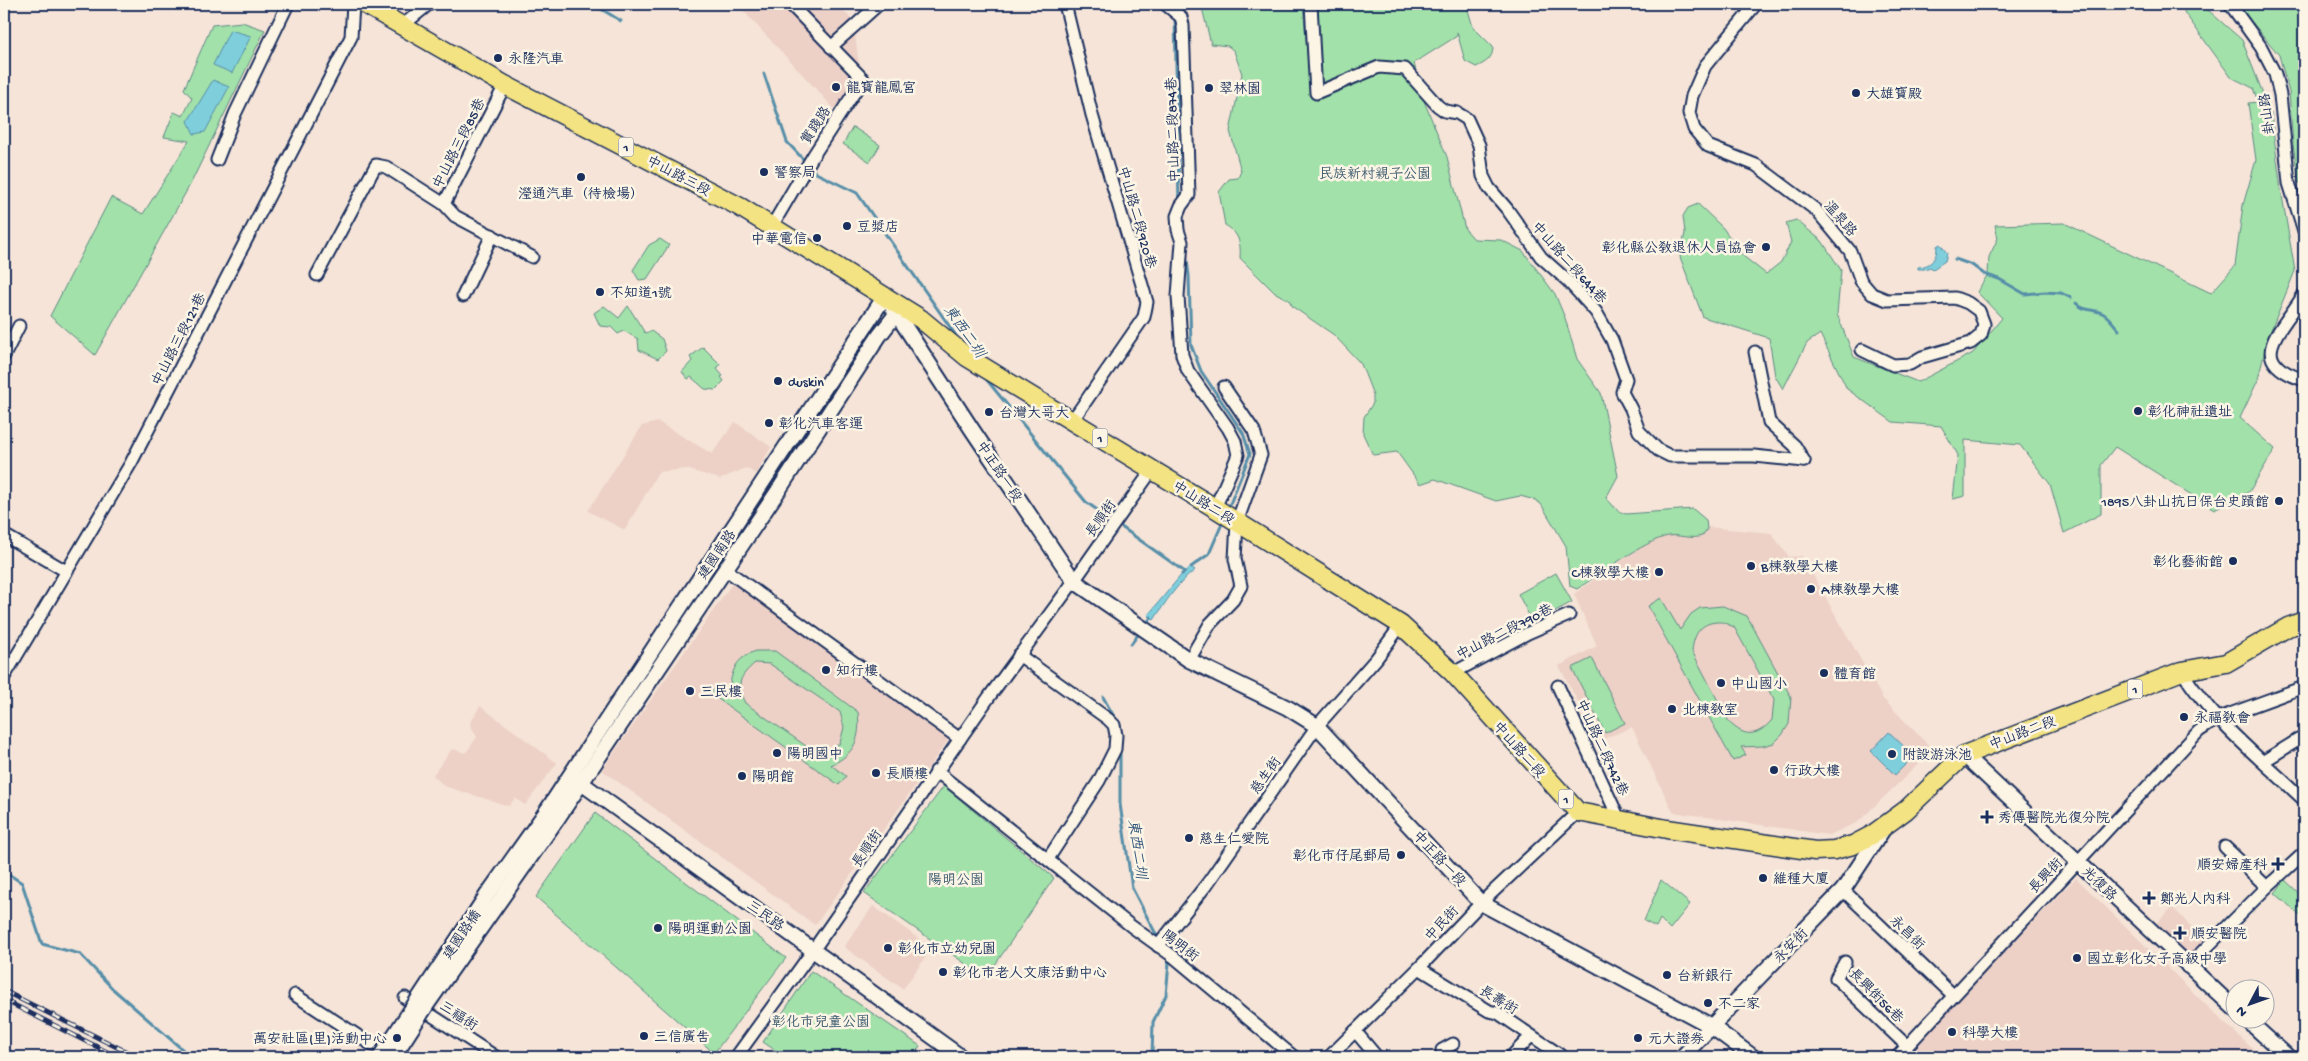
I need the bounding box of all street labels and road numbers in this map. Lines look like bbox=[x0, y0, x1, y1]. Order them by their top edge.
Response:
street label: 中山路二段874巷 bbox=[1163, 76, 1185, 183]
street label: 卦山路 bbox=[2256, 92, 2279, 136]
street label: 中山路三段85巷 bbox=[429, 95, 491, 192]
street label: 實踐路 bbox=[798, 104, 836, 149]
road number: 1 bbox=[618, 138, 634, 156]
street label: 中山路三段 bbox=[643, 152, 713, 201]
street label: 中山路二段920巷 bbox=[1113, 164, 1160, 272]
street label: 溫泉路 bbox=[1819, 198, 1860, 241]
street label: 中山路二段644巷 bbox=[1527, 219, 1611, 309]
street label: 中山路三段121巷 bbox=[149, 289, 211, 390]
road number: 1 bbox=[1092, 428, 1108, 448]
street label: 中正路一段 bbox=[971, 438, 1025, 506]
street label: 中山路二段 bbox=[1168, 478, 1237, 530]
street label: 長順街 bbox=[1082, 497, 1121, 542]
street label: 建國南路 bbox=[695, 527, 741, 583]
street label: 中山路二段790巷 bbox=[1453, 600, 1557, 665]
road number: 1 bbox=[2128, 680, 2142, 699]
street label: 中山路二段742巷 bbox=[1571, 697, 1632, 800]
street label: 中山路二段 bbox=[1987, 713, 2059, 755]
street label: 中山路二段 bbox=[1488, 718, 1549, 782]
street label: 慈生街 bbox=[1247, 754, 1286, 799]
road number: 1 bbox=[1558, 790, 1574, 809]
street label: 長順街 bbox=[848, 827, 887, 872]
street label: 中正路一段 bbox=[1408, 828, 1469, 891]
street label: 長興街 bbox=[2026, 855, 2067, 898]
street label: 光復路 bbox=[2077, 863, 2120, 906]
street label: 三民路 bbox=[742, 897, 787, 936]
street label: 中民街 bbox=[1422, 903, 1463, 946]
street label: 建國路橋 bbox=[440, 907, 486, 963]
street label: 永昌街 bbox=[1885, 912, 1928, 955]
street label: 永安街 bbox=[1770, 925, 1813, 968]
street label: 陽明街 bbox=[1158, 927, 1202, 966]
street label: 長興街56巷 bbox=[1844, 965, 1908, 1028]
street label: 長壽街 bbox=[1475, 982, 1521, 1019]
street label: 三福街 bbox=[435, 998, 480, 1036]

